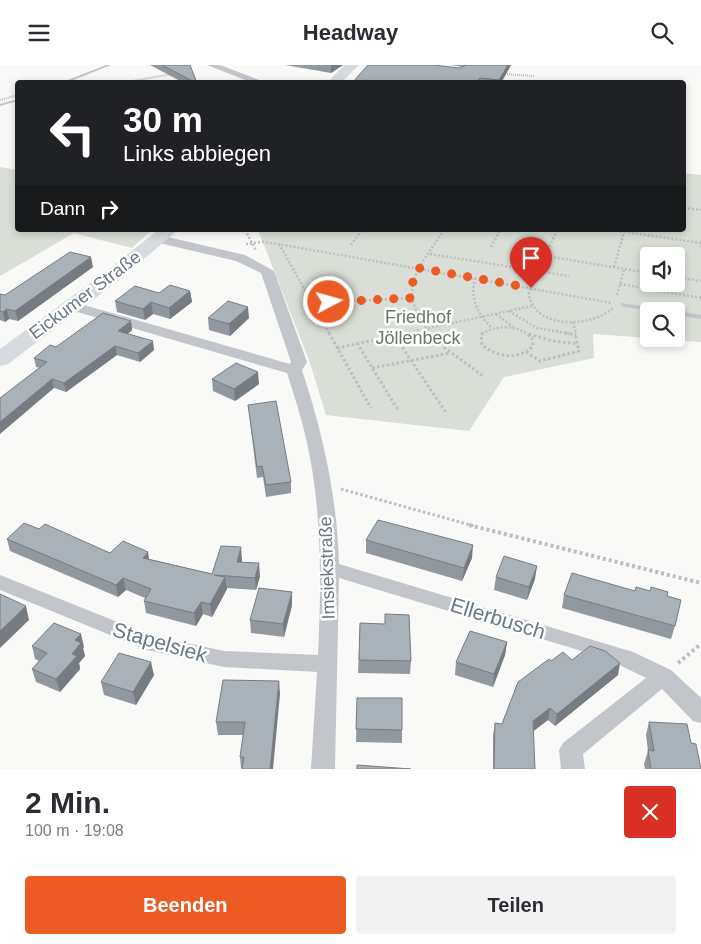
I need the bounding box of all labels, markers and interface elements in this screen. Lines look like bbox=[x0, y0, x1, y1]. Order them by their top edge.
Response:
icon: menu bbox=[25, 19, 53, 47]
icon: search bbox=[648, 19, 676, 47]
text: Headway bbox=[303, 20, 398, 45]
icon: left bbox=[40, 100, 105, 165]
text: 30 m bbox=[123, 100, 203, 139]
text: Links abbiegen bbox=[123, 141, 271, 166]
icon: right bbox=[95, 195, 123, 223]
text: Dann bbox=[40, 198, 85, 219]
pin bbox=[510, 237, 552, 288]
icon: arrive bbox=[517, 244, 545, 272]
street label: Eickumer Straße bbox=[25, 247, 145, 343]
map controls bbox=[640, 247, 685, 347]
button: sound bbox=[640, 247, 685, 292]
position arrow bbox=[302, 275, 354, 327]
button: search bbox=[640, 302, 685, 347]
park label: Friedhof Jöllenbeck bbox=[375, 307, 462, 348]
street label: Imsiekstraße bbox=[315, 516, 339, 620]
street label: Ellerbusch bbox=[448, 593, 548, 643]
street label: Stapelsiek bbox=[110, 618, 210, 667]
text: 2 Min. bbox=[25, 786, 110, 819]
button: close bbox=[624, 786, 676, 838]
text: 100 m · 19:08 bbox=[25, 822, 124, 839]
button: Beenden bbox=[25, 876, 346, 934]
button: Teilen bbox=[356, 876, 676, 934]

